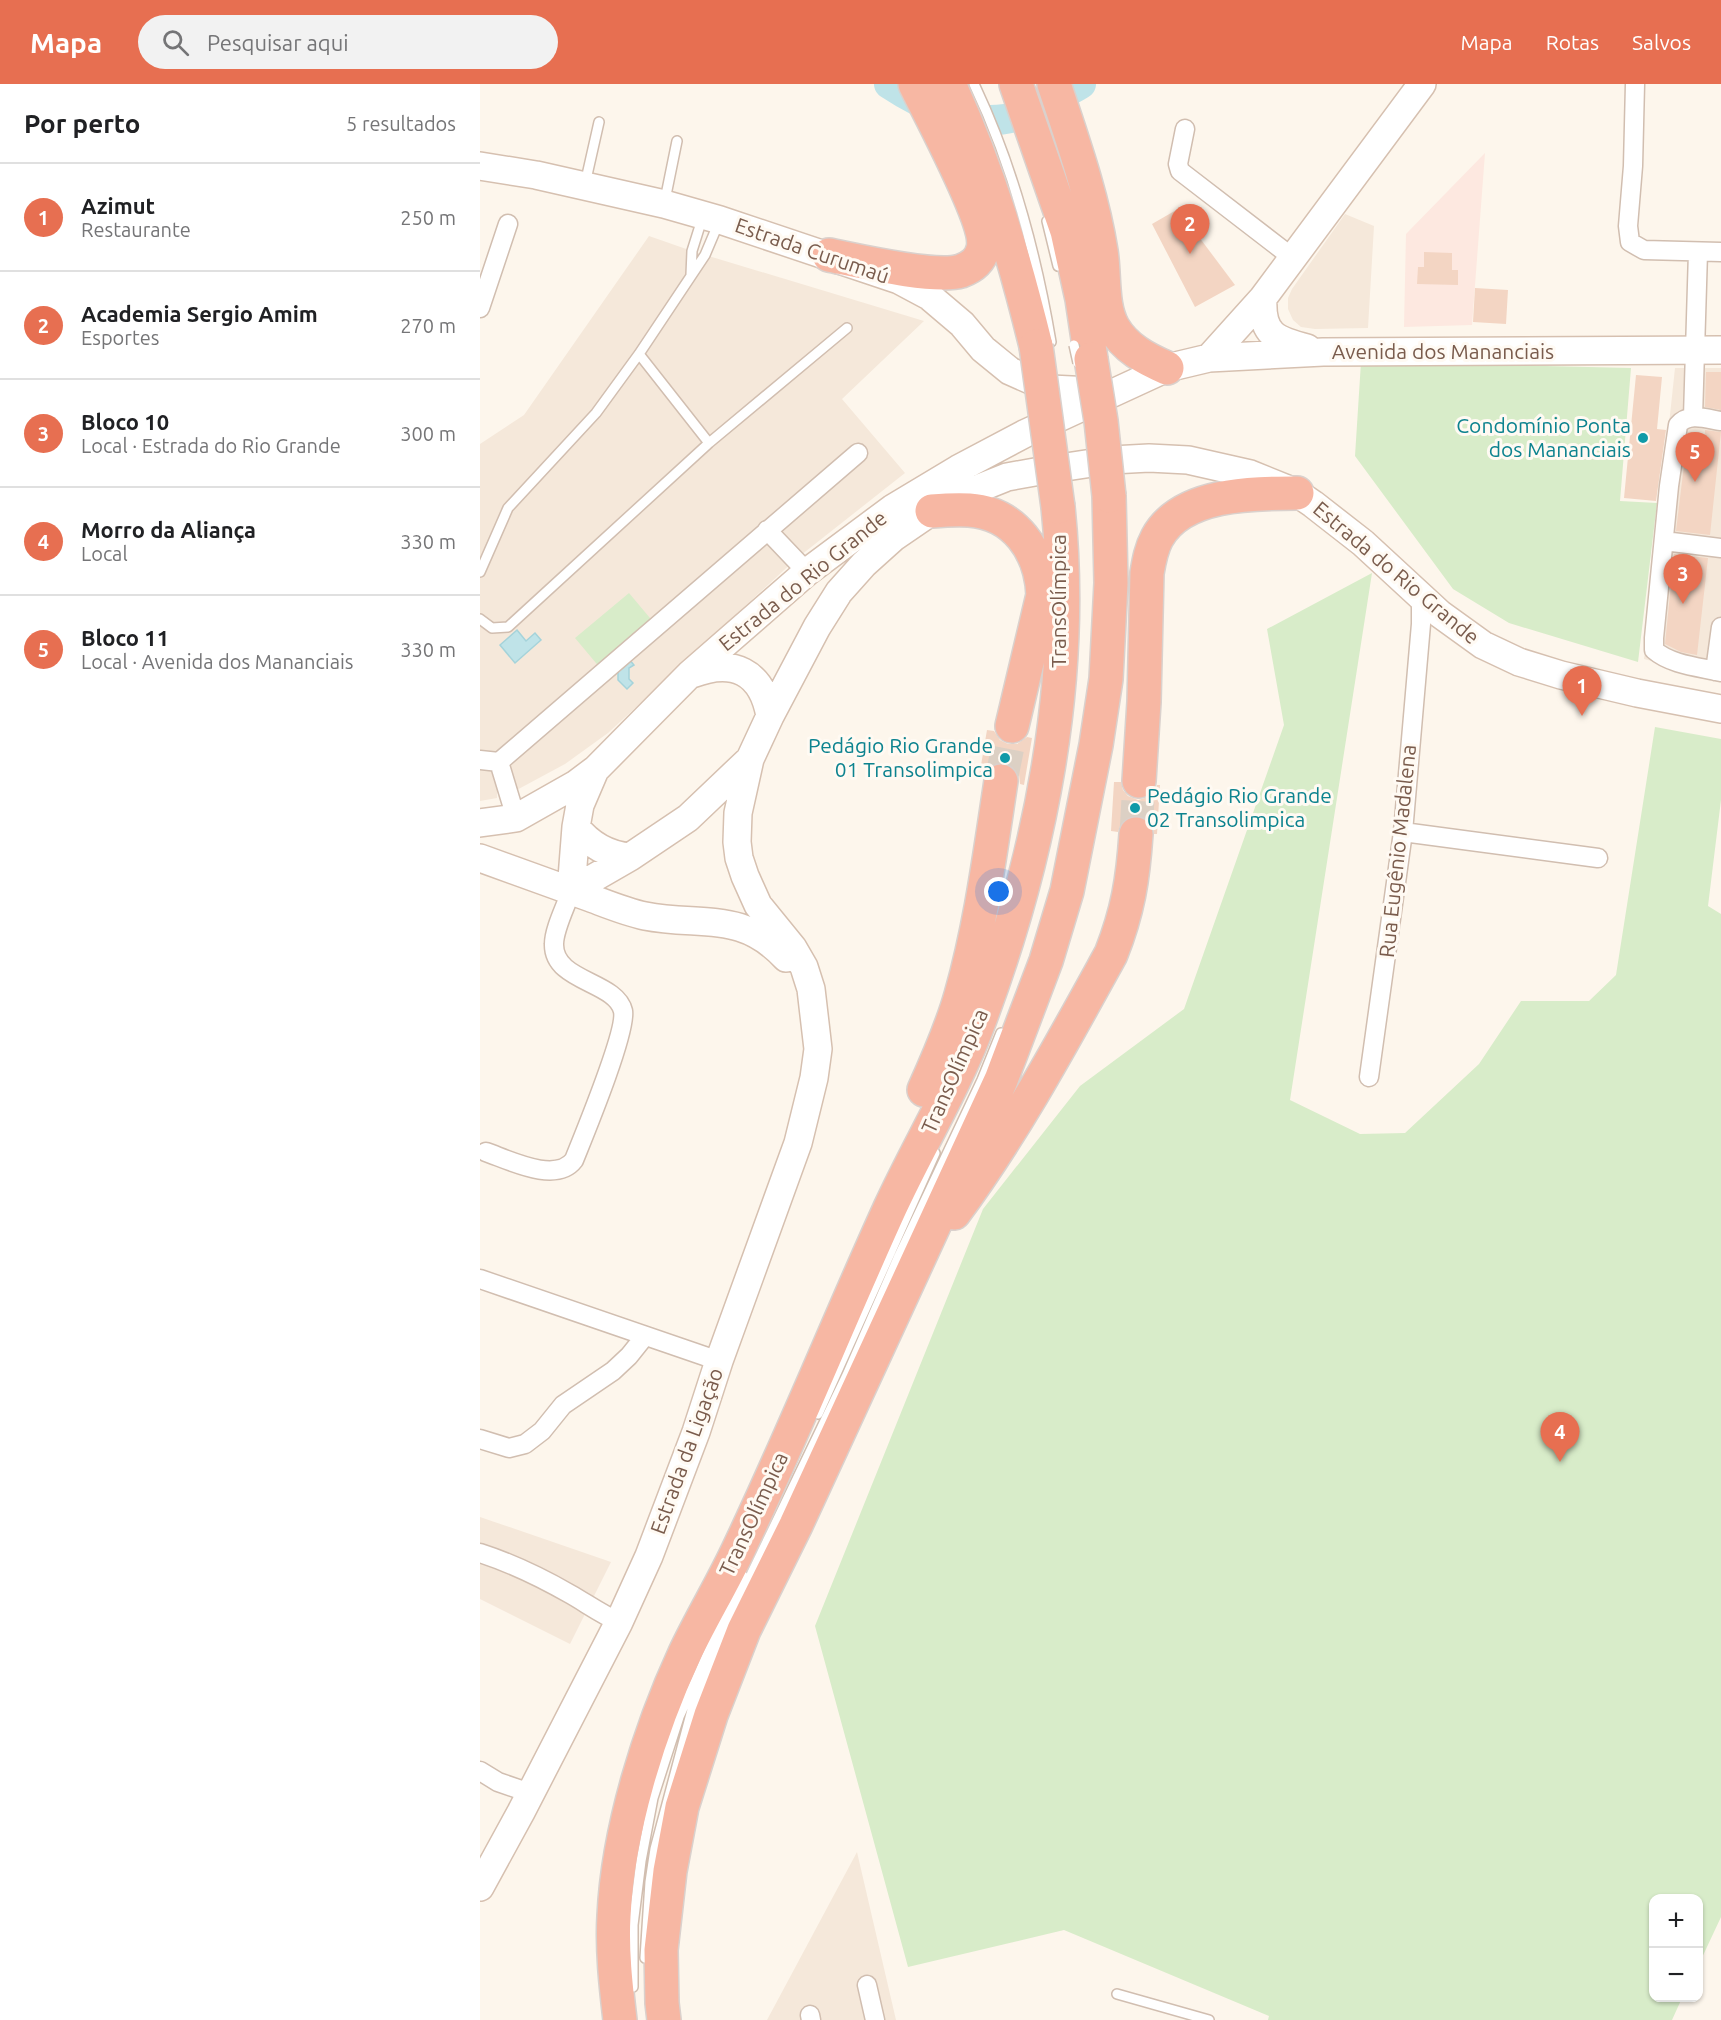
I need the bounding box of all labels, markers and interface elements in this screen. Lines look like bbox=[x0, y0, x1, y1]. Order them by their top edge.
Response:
search box bbox=[138, 15, 558, 69]
icon: search bbox=[159, 26, 192, 59]
text: Mapa bbox=[30, 27, 102, 58]
text: Pesquisar aqui bbox=[207, 30, 349, 55]
text: Mapa bbox=[1461, 30, 1513, 54]
text: Rotas bbox=[1546, 30, 1599, 54]
text: Salvos bbox=[1632, 30, 1691, 54]
text: Por perto bbox=[24, 109, 140, 138]
text: 5 resultados bbox=[346, 112, 456, 135]
text: Azimut bbox=[81, 193, 155, 218]
pin: 2 bbox=[1170, 204, 1210, 254]
text: 1 bbox=[38, 206, 49, 229]
text: 250 m bbox=[400, 206, 456, 229]
street label: Estrada Curumaú bbox=[732, 212, 892, 288]
text: Restaurante bbox=[81, 218, 191, 241]
text: Academia Sergio Amim bbox=[81, 301, 318, 326]
text: 2 bbox=[38, 314, 49, 337]
text: 270 m bbox=[400, 314, 456, 337]
text: Esportes bbox=[81, 326, 159, 349]
street label: Avenida dos Mananciais bbox=[1332, 339, 1554, 363]
text: Bloco 10 bbox=[81, 409, 169, 434]
place label: Condomínio Ponta dos Mananciais bbox=[1456, 413, 1631, 461]
text: 3 bbox=[38, 422, 49, 445]
text: 300 m bbox=[400, 422, 456, 445]
marker: Condomínio Ponta dos Mananciais bbox=[1636, 431, 1650, 445]
pin: 5 bbox=[1676, 432, 1714, 482]
text: Local · Estrada do Rio Grande bbox=[81, 434, 341, 457]
street label: Estrada do Rio Grande bbox=[1309, 496, 1484, 649]
street label: Estrada do Rio Grande bbox=[714, 505, 891, 655]
text: Morro da Aliança bbox=[81, 517, 256, 542]
text: 4 bbox=[38, 530, 49, 553]
text: 330 m bbox=[400, 530, 456, 553]
street label: TransOlímpica bbox=[1046, 534, 1070, 668]
text: Local bbox=[81, 542, 128, 565]
pin: 3 bbox=[1664, 554, 1702, 604]
text: Bloco 11 bbox=[81, 625, 169, 650]
text: 5 bbox=[38, 638, 49, 661]
text: 330 m bbox=[400, 638, 456, 661]
text: Local · Avenida dos Mananciais bbox=[81, 650, 353, 673]
pin: 1 bbox=[1562, 666, 1602, 716]
place label: Pedágio Rio Grande 01 Transolimpica bbox=[808, 733, 993, 781]
street label: Rua Eugênio Madalena bbox=[1374, 743, 1420, 959]
marker: Pedágio Rio Grande 01 Transolimpica bbox=[998, 751, 1012, 765]
place label: Pedágio Rio Grande 02 Transolimpica bbox=[1147, 783, 1332, 831]
marker: Pedágio Rio Grande 02 Transolimpica bbox=[1128, 801, 1142, 815]
your location bbox=[984, 877, 1013, 906]
street label: TransOlímpica bbox=[916, 1005, 992, 1137]
street label: Estrada da Ligação bbox=[645, 1364, 727, 1537]
pin: 4 bbox=[1540, 1412, 1580, 1462]
street label: TransOlímpica bbox=[714, 1448, 792, 1579]
map controls bbox=[1649, 1894, 1703, 2002]
button: + bbox=[1649, 1894, 1703, 1948]
button: − bbox=[1649, 1948, 1703, 2002]

